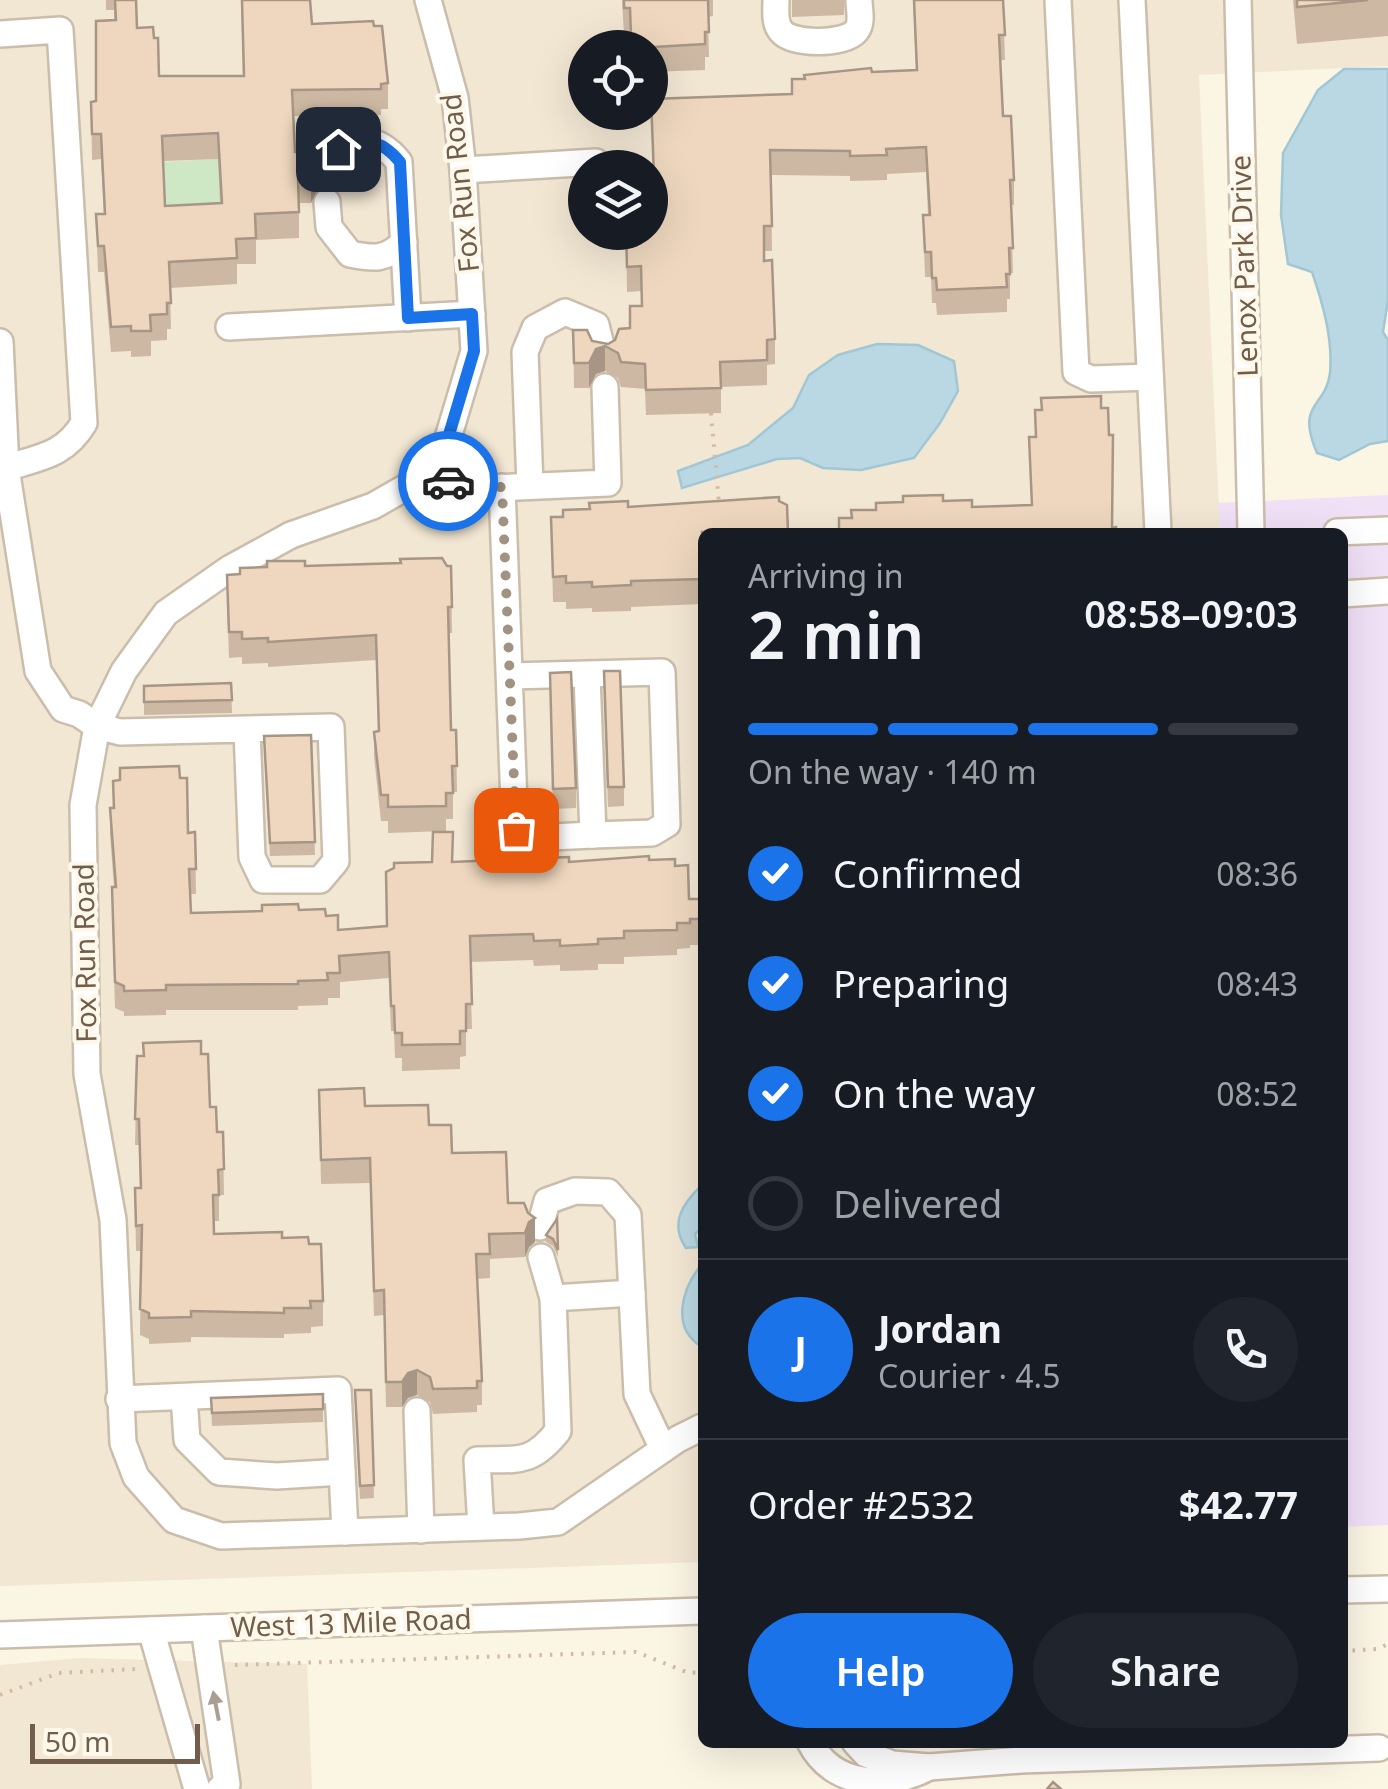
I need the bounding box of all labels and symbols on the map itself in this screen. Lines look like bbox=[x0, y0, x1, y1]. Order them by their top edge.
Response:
street label: Fox Run Road bbox=[431, 92, 487, 274]
pin bbox=[296, 107, 381, 192]
street label: Lenox Park Drive bbox=[1220, 154, 1266, 378]
courier bbox=[398, 431, 498, 531]
pin bbox=[474, 788, 559, 873]
street label: Fox Run Road bbox=[63, 863, 105, 1043]
street label: West 13 Mile Road bbox=[230, 1599, 472, 1645]
one-way arrow bbox=[207, 1690, 223, 1721]
scale bar bbox=[30, 1719, 200, 1764]

